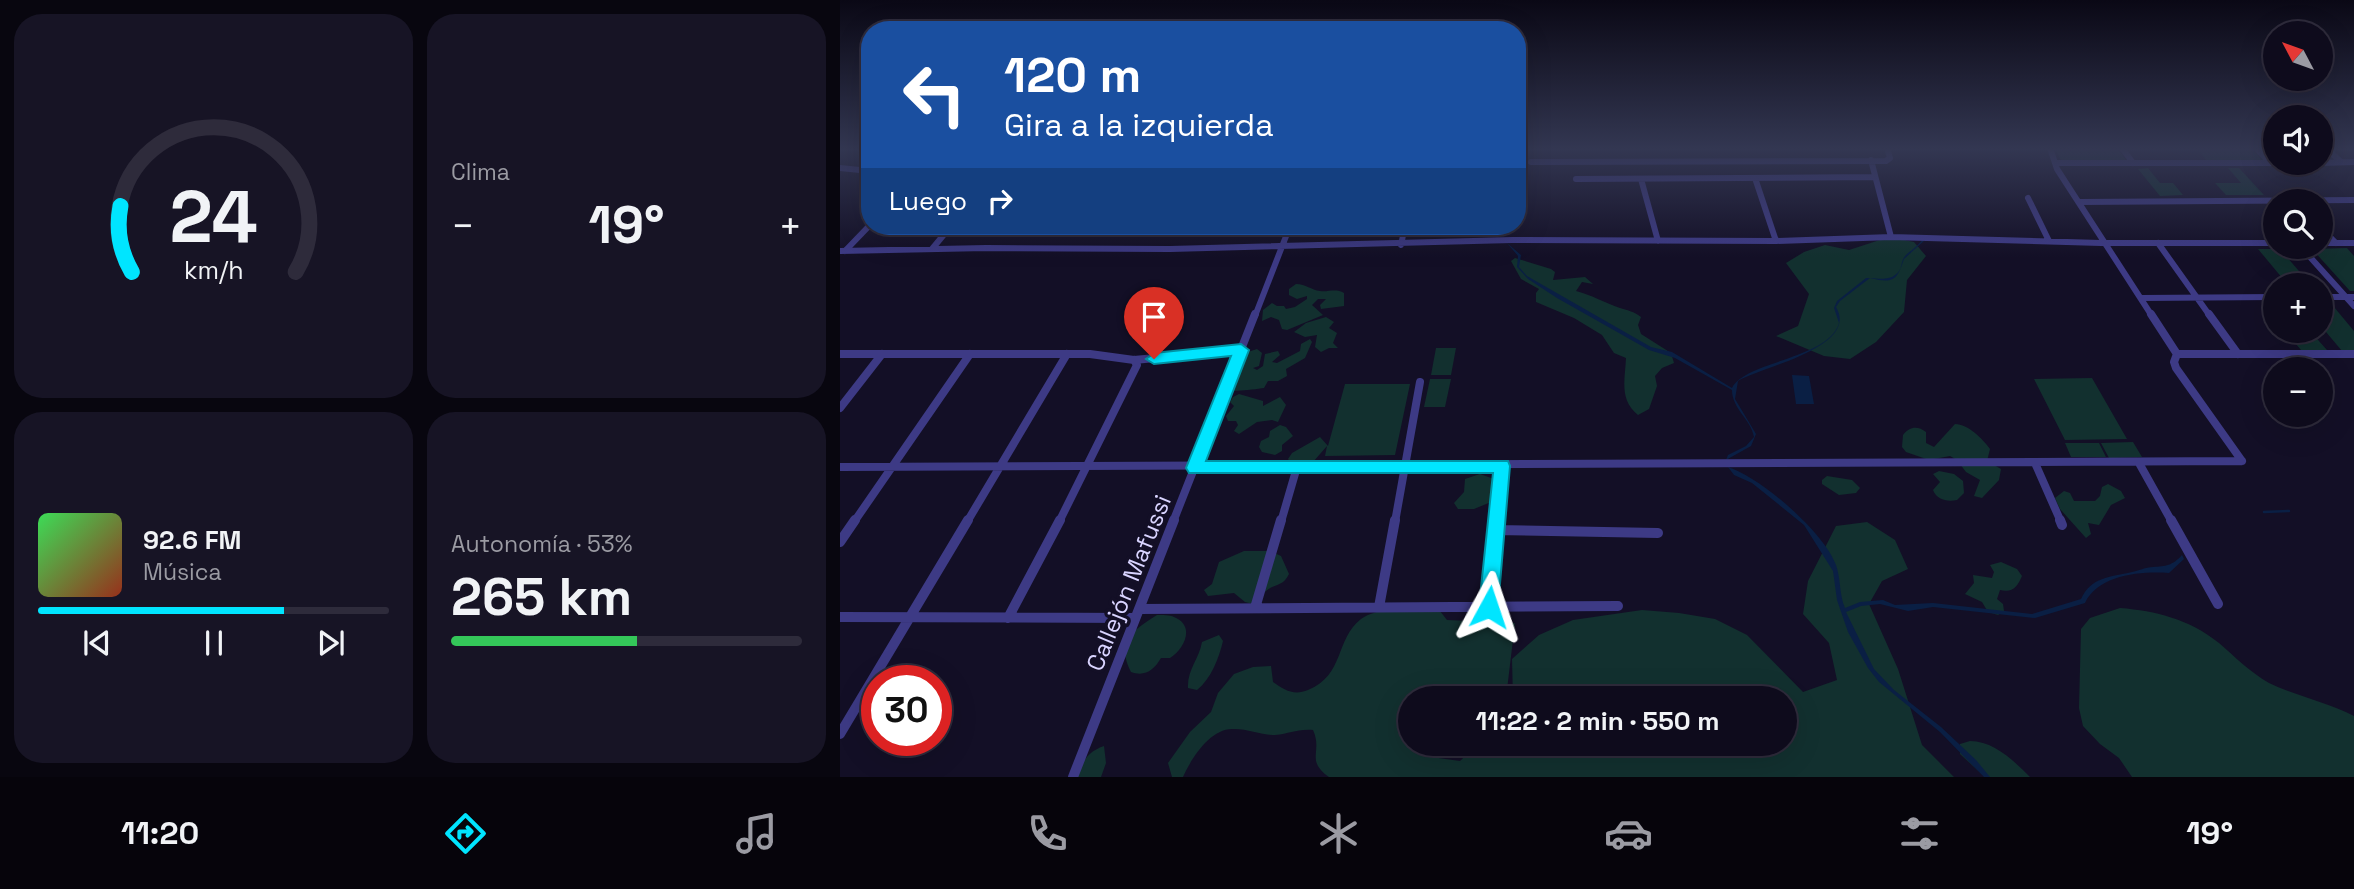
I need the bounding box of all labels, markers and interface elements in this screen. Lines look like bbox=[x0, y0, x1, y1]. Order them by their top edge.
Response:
north arrow bbox=[2263, 21, 2333, 91]
map controls bbox=[2263, 21, 2333, 427]
text: 120 m bbox=[1004, 44, 1141, 106]
icon: left bbox=[889, 49, 980, 140]
text: Gira a la izquierda bbox=[1004, 105, 1274, 145]
button: sound bbox=[2263, 105, 2333, 175]
text: Clima bbox=[451, 157, 510, 187]
text: 24 bbox=[169, 170, 258, 263]
icon: right bbox=[981, 182, 1019, 220]
text: Luego bbox=[889, 184, 967, 218]
button: search bbox=[2263, 189, 2333, 259]
text: 19° bbox=[588, 192, 665, 258]
text: − bbox=[451, 202, 475, 250]
text: + bbox=[778, 202, 802, 250]
text: km/h bbox=[184, 254, 243, 286]
button: + bbox=[2263, 273, 2333, 343]
pin bbox=[1124, 287, 1184, 359]
icon: arrive bbox=[1135, 298, 1173, 336]
button: − bbox=[2263, 357, 2333, 427]
street label: Callejón Mafussi bbox=[1079, 490, 1178, 675]
text: 92.6 FM bbox=[143, 523, 242, 557]
text: Autonomía · 53% bbox=[451, 529, 632, 559]
text: Música bbox=[143, 557, 222, 587]
text: 265 km bbox=[451, 564, 632, 630]
position arrow bbox=[1452, 570, 1526, 644]
icon: previous bbox=[78, 624, 116, 662]
icon: pause bbox=[195, 624, 233, 662]
icon: next bbox=[312, 624, 350, 662]
speed limit sign: 30 bbox=[861, 665, 952, 756]
text: 11:22 · 2 min · 550 m bbox=[1476, 704, 1719, 738]
icon: directions bbox=[441, 809, 490, 858]
icon: music bbox=[732, 809, 781, 858]
icon: phone bbox=[1023, 809, 1072, 858]
icon: climate bbox=[1314, 809, 1363, 858]
icon: car bbox=[1604, 809, 1653, 858]
icon: filters bbox=[1895, 809, 1944, 858]
text: 11:20 bbox=[121, 813, 199, 853]
text: 19° bbox=[2186, 813, 2233, 853]

